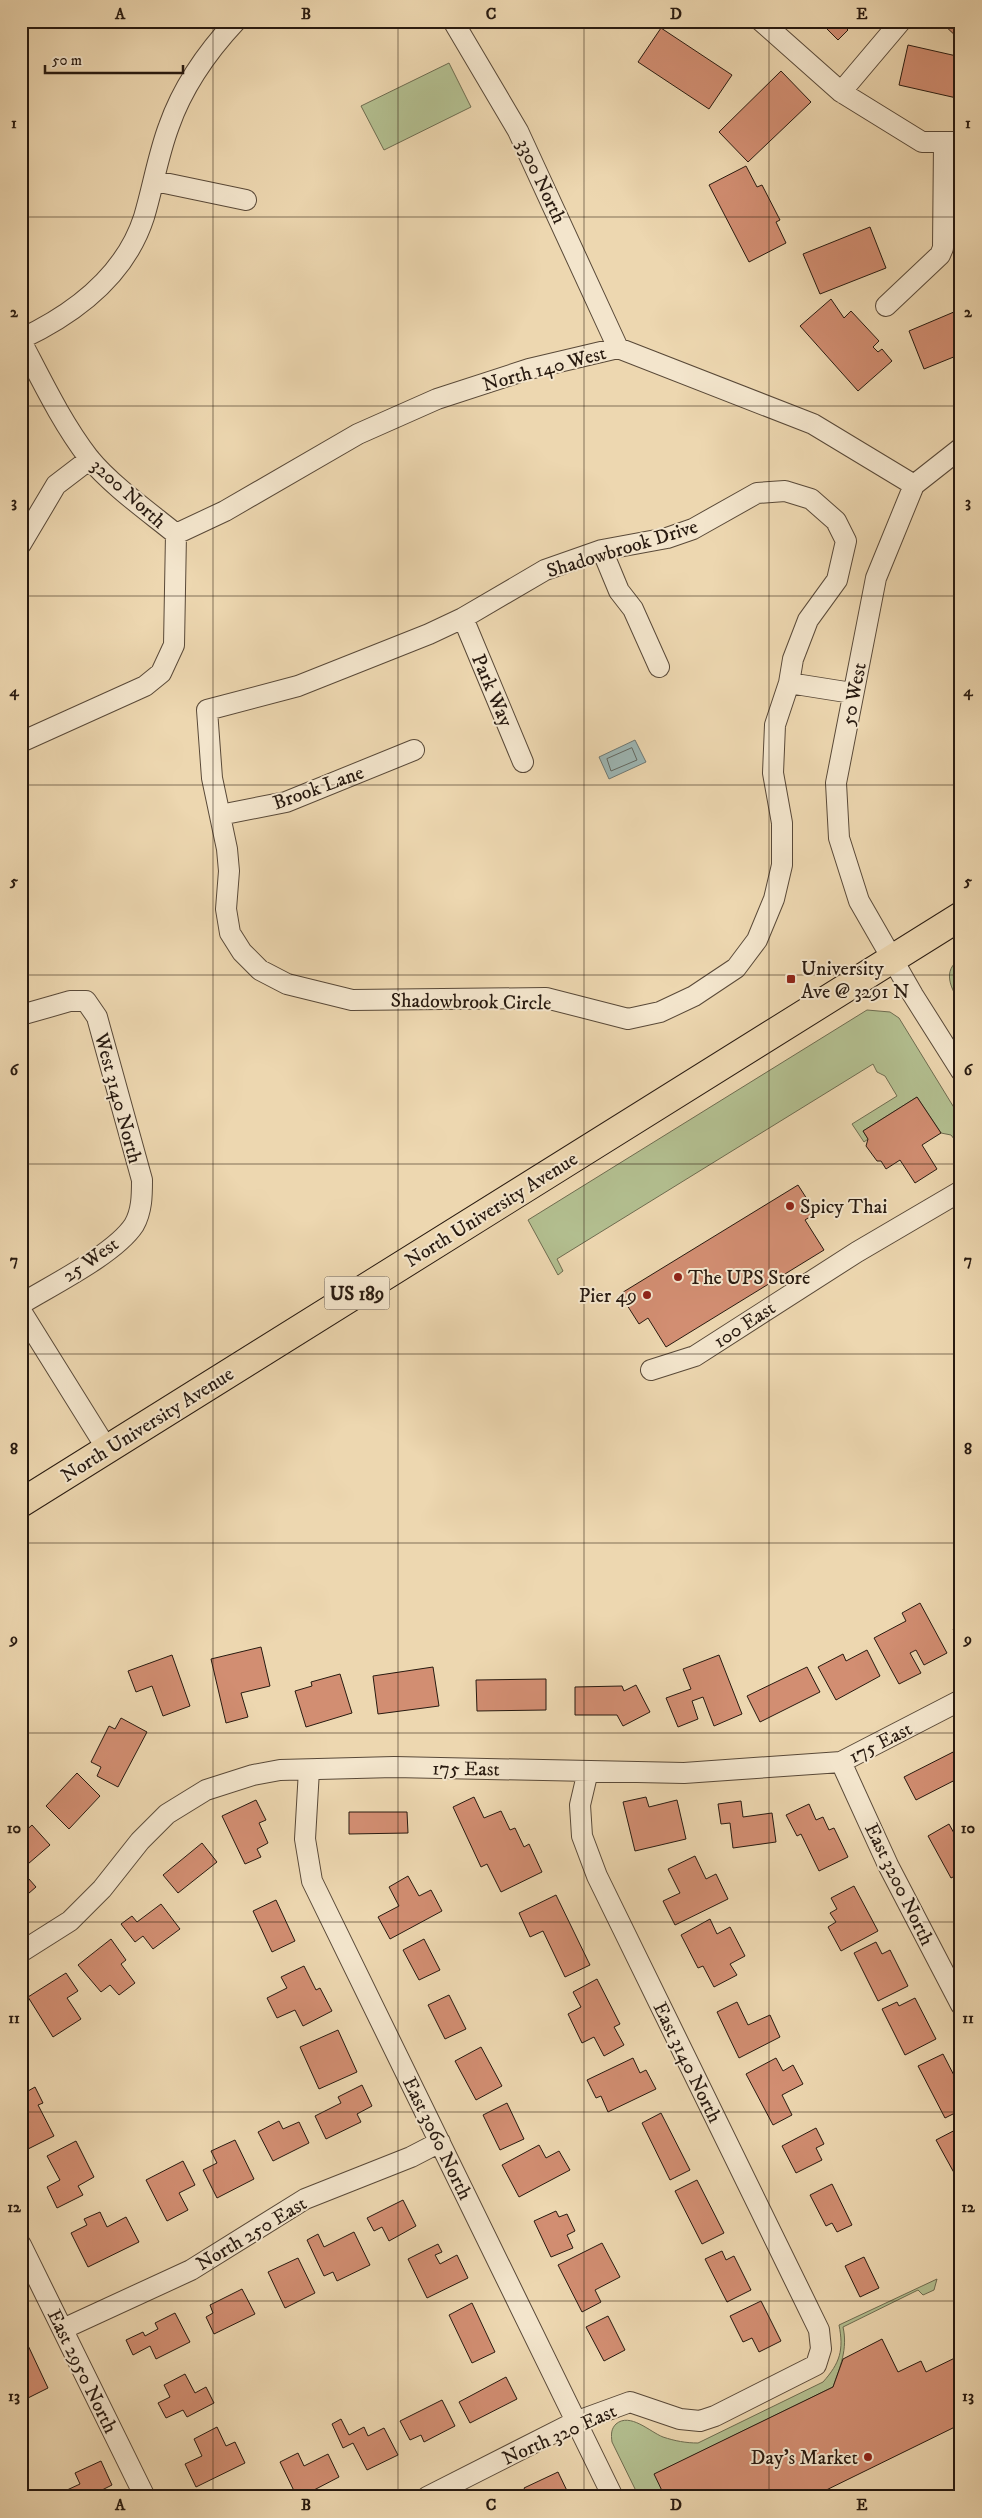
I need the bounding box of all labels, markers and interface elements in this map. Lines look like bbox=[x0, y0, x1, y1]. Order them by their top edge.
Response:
text: A bbox=[114, 4, 126, 24]
text: B bbox=[301, 4, 311, 24]
text: C bbox=[486, 4, 496, 24]
text: D bbox=[670, 4, 682, 24]
text: E bbox=[856, 4, 868, 24]
scale bar bbox=[45, 42, 182, 74]
text: 50 m bbox=[52, 51, 82, 70]
text: 1 bbox=[11, 113, 17, 133]
text: 1 bbox=[965, 113, 971, 133]
street label: 3300 North bbox=[510, 135, 571, 228]
text: 2 bbox=[10, 302, 19, 322]
text: 2 bbox=[964, 302, 973, 322]
street label: North 140 West bbox=[480, 341, 609, 398]
street label: 3200 North bbox=[85, 454, 171, 535]
text: 3 bbox=[11, 492, 17, 512]
text: 3 bbox=[965, 492, 971, 512]
street label: Shadowbrook Drive bbox=[544, 515, 701, 584]
street label: Park Way bbox=[465, 650, 518, 731]
street label: 50 West bbox=[836, 661, 873, 728]
text: 4 bbox=[8, 681, 19, 701]
text: 4 bbox=[962, 681, 973, 701]
street label: Brook Lane bbox=[270, 760, 367, 816]
text: 5 bbox=[9, 871, 18, 891]
text: 5 bbox=[963, 871, 972, 891]
place label: University Ave @ 3291 N bbox=[801, 957, 909, 1005]
marker: University Ave @ 3291 N bbox=[785, 973, 797, 985]
street label: Shadowbrook Circle bbox=[390, 989, 552, 1016]
street label: West 3140 North bbox=[88, 1029, 147, 1167]
text: 6 bbox=[10, 1060, 20, 1080]
text: 6 bbox=[964, 1060, 974, 1080]
street label: North University Avenue bbox=[401, 1147, 583, 1274]
place label: Spicy Thai bbox=[800, 1195, 887, 1220]
marker: Spicy Thai bbox=[784, 1200, 796, 1212]
street label: 25 West bbox=[58, 1232, 124, 1288]
text: 7 bbox=[10, 1250, 18, 1270]
text: 7 bbox=[964, 1250, 972, 1270]
place label: The UPS Store bbox=[688, 1266, 810, 1291]
marker: The UPS Store bbox=[672, 1271, 684, 1283]
road number: US 189 bbox=[324, 1276, 390, 1310]
place label: Pier 49 bbox=[579, 1284, 637, 1309]
marker: Pier 49 bbox=[641, 1289, 653, 1301]
street label: 100 East bbox=[709, 1296, 780, 1354]
street label: North University Avenue bbox=[57, 1362, 239, 1489]
text: 8 bbox=[10, 1439, 18, 1459]
text: 8 bbox=[964, 1439, 972, 1459]
text: 9 bbox=[9, 1629, 18, 1649]
text: 9 bbox=[963, 1629, 972, 1649]
street label: 175 East bbox=[845, 1717, 917, 1770]
street label: 175 East bbox=[432, 1756, 500, 1783]
text: 10 bbox=[7, 1818, 22, 1838]
text: 10 bbox=[961, 1818, 976, 1838]
street label: East 3200 North bbox=[858, 1819, 939, 1950]
street label: East 3140 North bbox=[647, 1998, 727, 2128]
text: 11 bbox=[8, 2008, 20, 2028]
text: 11 bbox=[962, 2008, 974, 2028]
street label: East 3060 North bbox=[396, 2073, 477, 2205]
street label: North 250 East bbox=[192, 2191, 312, 2277]
text: 12 bbox=[7, 2197, 22, 2217]
text: 12 bbox=[961, 2197, 976, 2217]
street label: East 2950 North bbox=[41, 2306, 123, 2438]
text: 13 bbox=[8, 2386, 20, 2406]
text: 13 bbox=[962, 2386, 974, 2406]
street label: North 320 East bbox=[499, 2399, 621, 2472]
place label: Day's Market bbox=[751, 2446, 858, 2471]
marker: Day's Market bbox=[862, 2451, 874, 2463]
text: A bbox=[114, 2495, 126, 2515]
text: B bbox=[301, 2495, 311, 2515]
text: C bbox=[486, 2495, 496, 2515]
text: D bbox=[670, 2495, 682, 2515]
text: E bbox=[856, 2495, 868, 2515]

